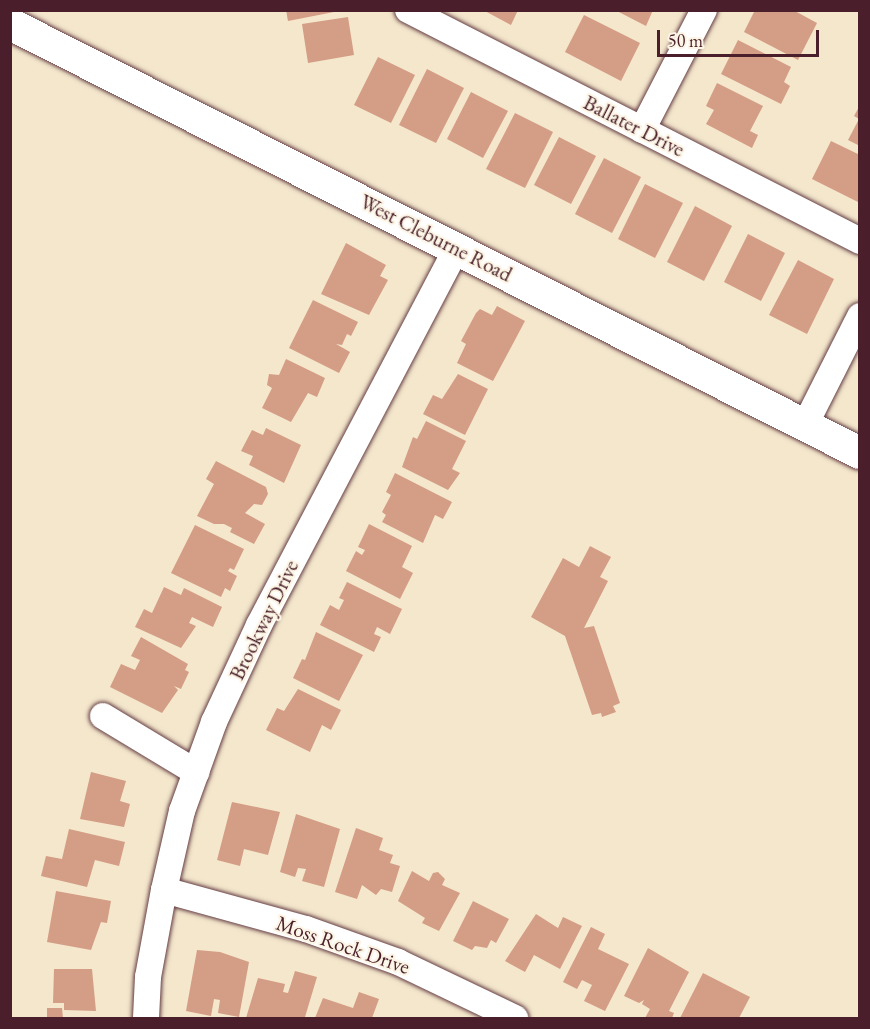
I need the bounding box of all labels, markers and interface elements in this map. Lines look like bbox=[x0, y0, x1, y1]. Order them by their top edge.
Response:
scale bar bbox=[660, 18, 822, 56]
text: 50 m bbox=[668, 29, 703, 52]
street label: Ballater Drive bbox=[579, 90, 689, 162]
street label: West Cleburne Road bbox=[356, 189, 516, 287]
street label: Brookway Drive bbox=[224, 556, 304, 684]
street label: Moss Rock Drive bbox=[273, 910, 413, 980]

